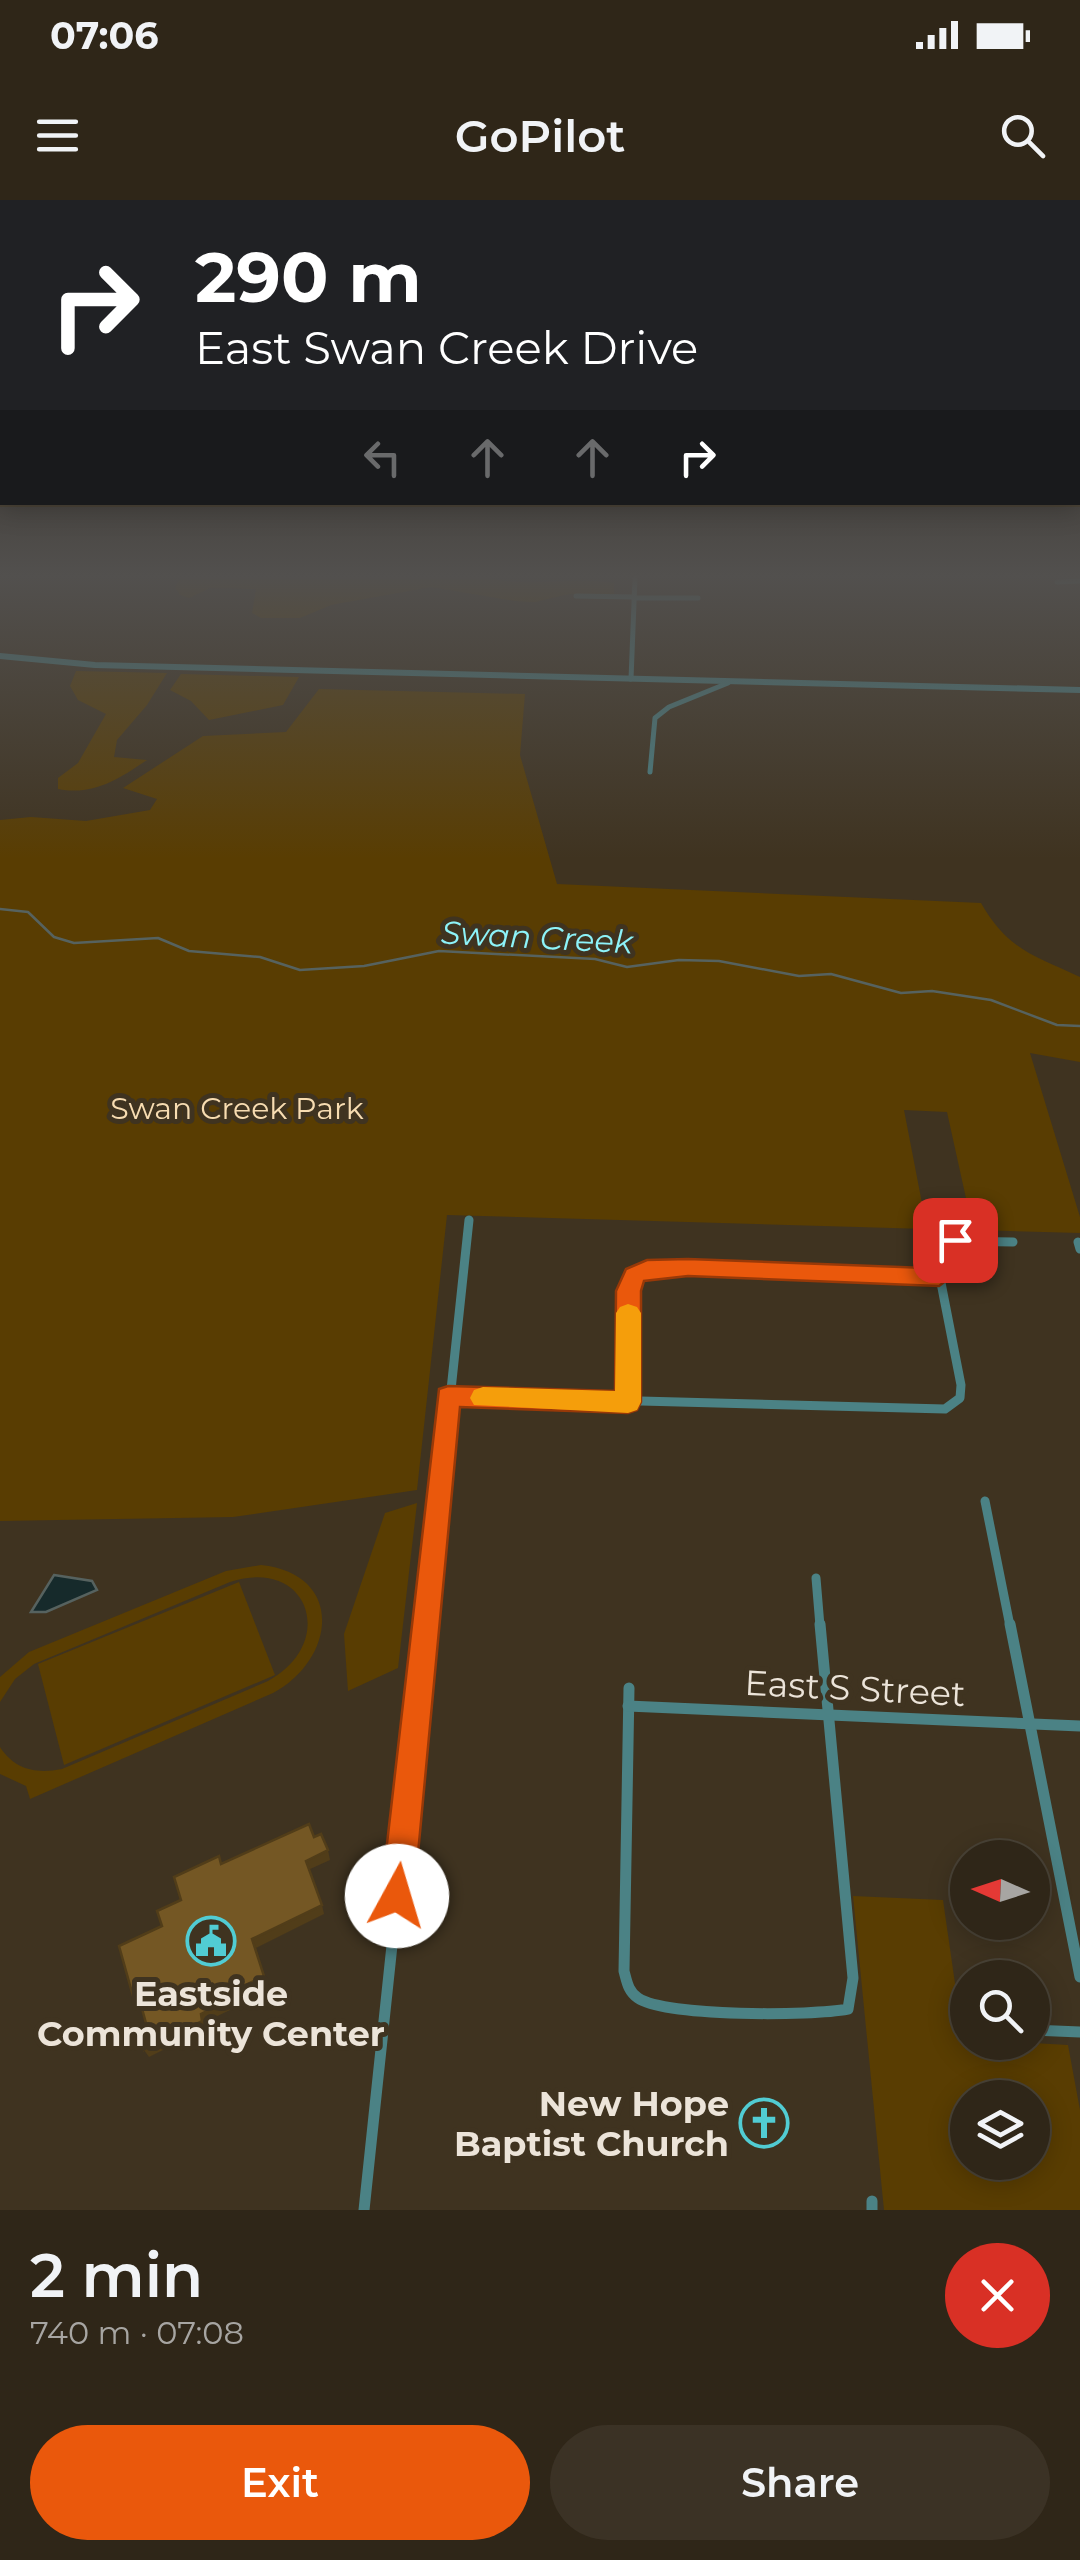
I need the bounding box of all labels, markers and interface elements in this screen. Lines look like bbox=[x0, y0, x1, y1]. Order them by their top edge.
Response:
text: 07:06 bbox=[50, 12, 158, 59]
icon: menu bbox=[30, 108, 85, 163]
text: GoPilot bbox=[455, 108, 625, 163]
icon: search bbox=[995, 108, 1050, 163]
text: 290 m bbox=[195, 234, 422, 320]
icon: right bbox=[30, 240, 160, 370]
text: East Swan Creek Drive bbox=[195, 320, 698, 375]
icon: left bbox=[355, 430, 410, 485]
icon: ahead bbox=[460, 430, 515, 485]
icon: ahead bbox=[565, 430, 620, 485]
icon: right bbox=[670, 430, 725, 485]
water label: Swan Creek bbox=[440, 913, 636, 962]
park label: Swan Creek Park bbox=[110, 1090, 364, 1127]
pin bbox=[913, 1198, 998, 1283]
icon: arrive bbox=[928, 1213, 983, 1268]
street label: East S Street bbox=[744, 1661, 966, 1715]
north arrow bbox=[950, 1840, 1050, 1940]
map controls bbox=[950, 1840, 1050, 2180]
position arrow bbox=[345, 1844, 449, 1948]
public building icon: Eastside Community Center bbox=[185, 1915, 237, 1967]
button: search bbox=[950, 1960, 1050, 2060]
place label: Eastside Community Center bbox=[37, 1972, 385, 2055]
button: layers bbox=[950, 2080, 1050, 2180]
place label: New Hope Baptist Church bbox=[454, 2082, 729, 2165]
church icon: New Hope Baptist Church bbox=[738, 2097, 790, 2149]
text: 2 min bbox=[30, 2239, 203, 2312]
button: close bbox=[945, 2243, 1050, 2348]
text: 740 m · 07:08 bbox=[30, 2313, 244, 2352]
button: Exit bbox=[30, 2425, 530, 2540]
button: Share bbox=[550, 2425, 1050, 2540]

